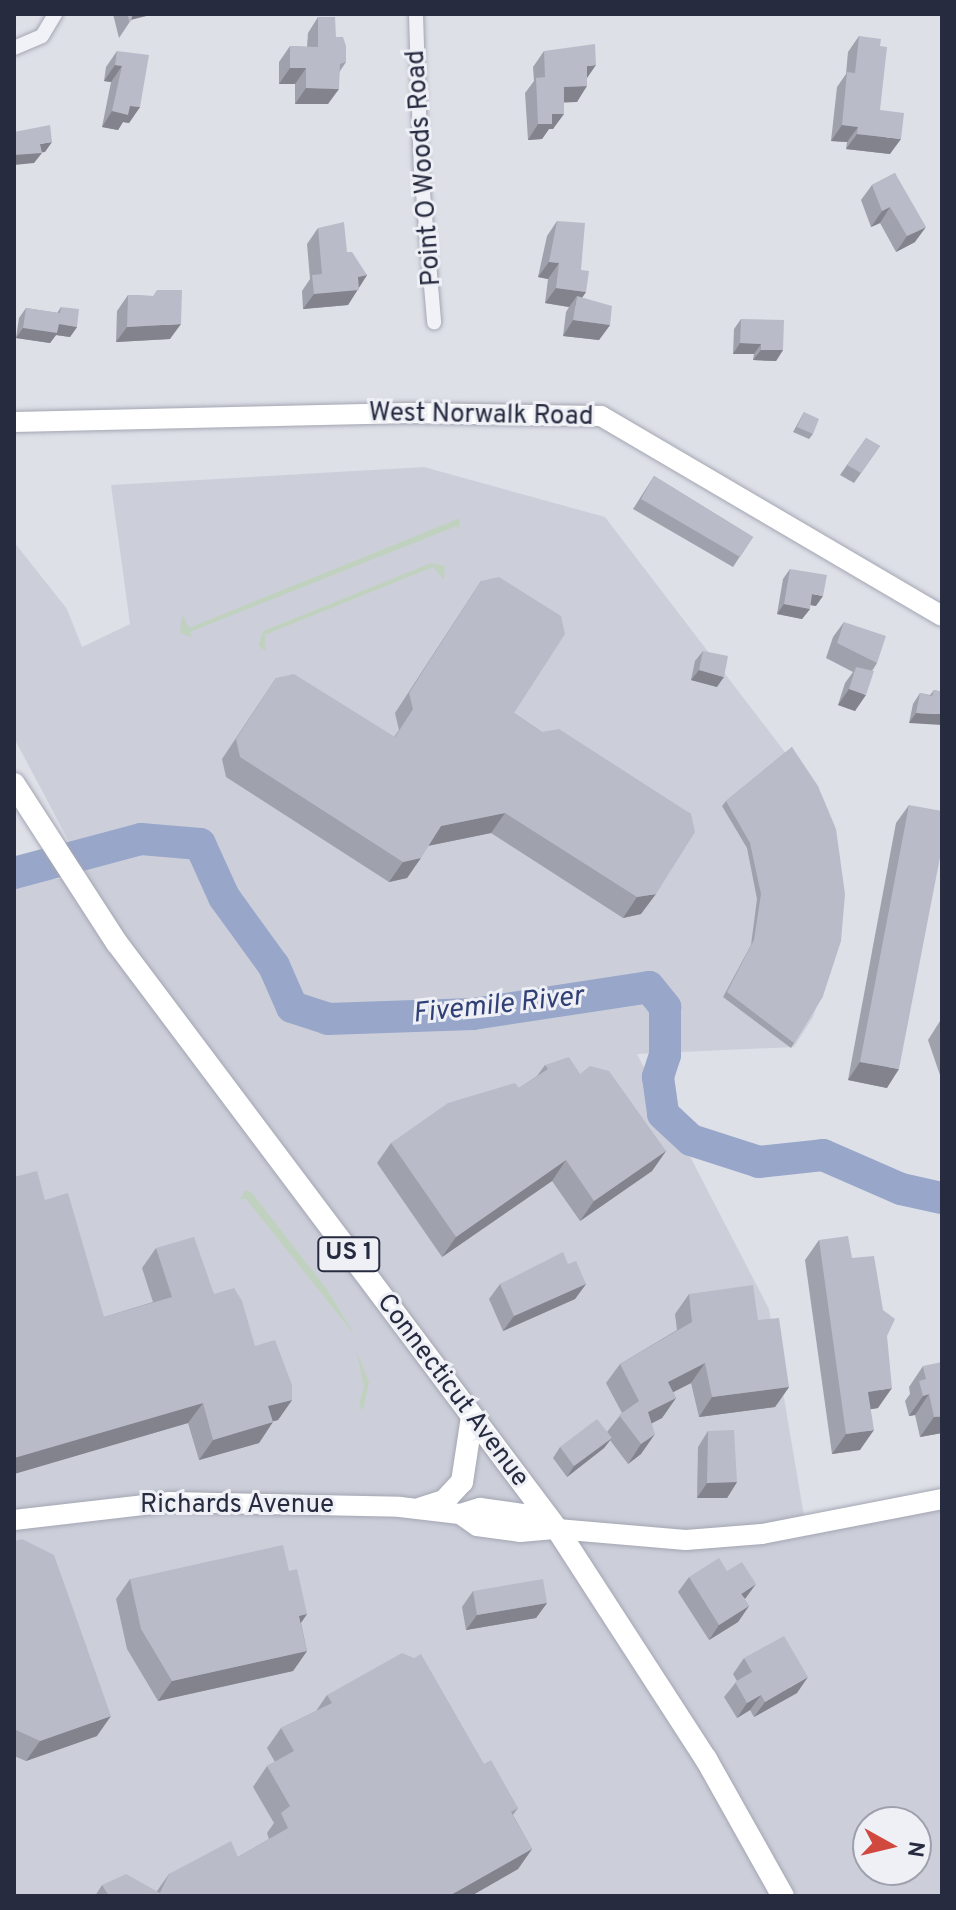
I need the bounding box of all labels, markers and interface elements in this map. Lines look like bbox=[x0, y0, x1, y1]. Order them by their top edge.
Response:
street label: Point O Woods Road bbox=[401, 49, 449, 287]
street label: West Norwalk Road bbox=[368, 398, 594, 434]
water label: Fivemile River bbox=[411, 980, 585, 1032]
road number: US 1 bbox=[317, 1234, 381, 1274]
street label: Connecticut Avenue bbox=[369, 1288, 535, 1494]
street label: Richards Avenue bbox=[140, 1490, 334, 1522]
north arrow bbox=[852, 1806, 932, 1886]
text: N bbox=[900, 1839, 929, 1859]

